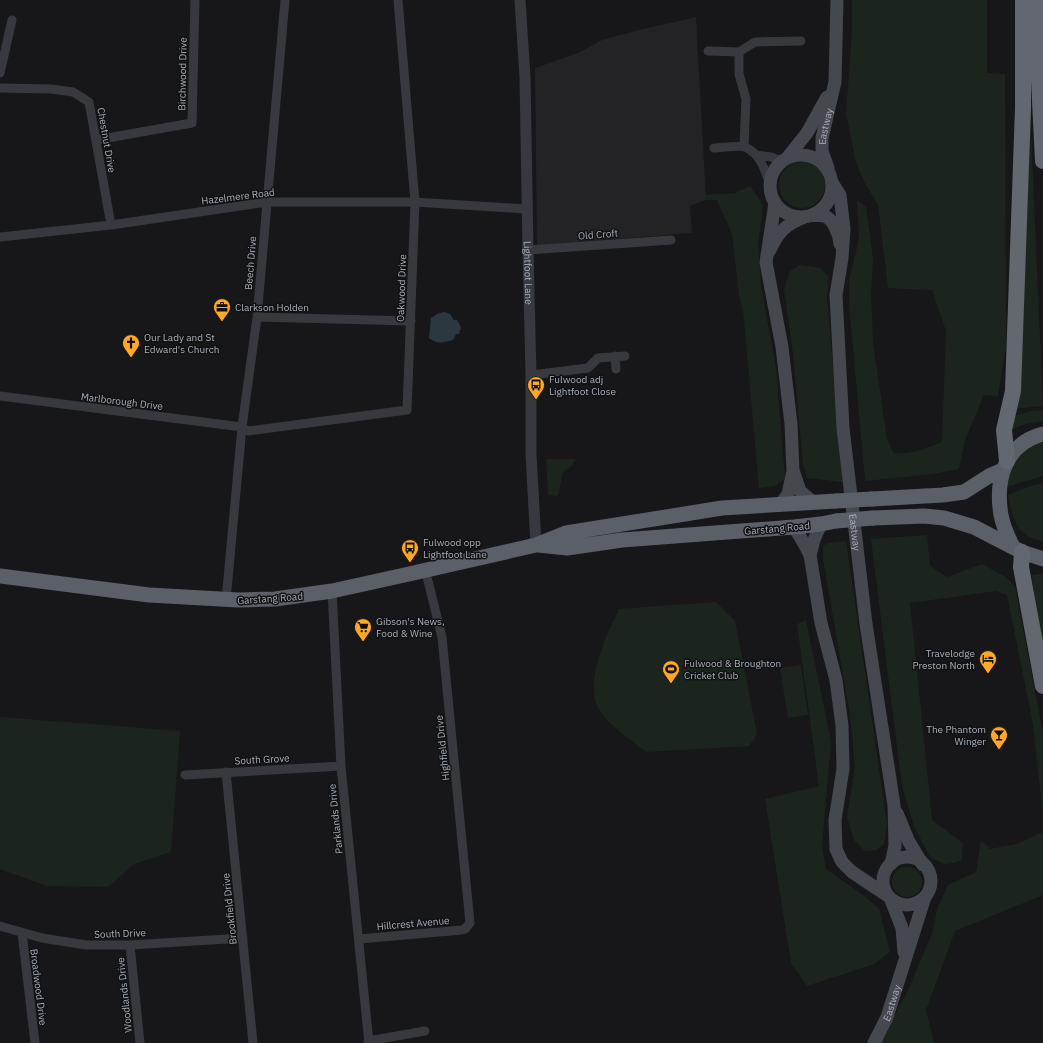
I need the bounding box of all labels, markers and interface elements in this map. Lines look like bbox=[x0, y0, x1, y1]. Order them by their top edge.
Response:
street label: Birchwood Drive bbox=[175, 37, 190, 111]
street label: Chestnut Drive bbox=[94, 106, 119, 174]
street label: Eastway bbox=[816, 107, 836, 145]
street label: Hazelmere Road bbox=[201, 186, 275, 207]
street label: Old Croft bbox=[578, 227, 619, 242]
street label: Beech Drive bbox=[242, 235, 259, 290]
street label: Lightfoot Lane bbox=[521, 241, 535, 305]
street label: Oakwood Drive bbox=[394, 253, 409, 322]
office icon: Clarkson Holden bbox=[212, 297, 232, 322]
place label: Clarkson Holden bbox=[235, 301, 309, 314]
place label: Our Lady and St Edward's Church bbox=[144, 331, 219, 356]
church icon: Our Lady and St Edward's Church bbox=[121, 333, 141, 358]
place label: Fulwood adj Lightfoot Close bbox=[549, 373, 617, 398]
bus stop icon: Fulwood adj Lightfoot Close bbox=[526, 375, 546, 400]
street label: Marlborough Drive bbox=[80, 390, 164, 413]
street label: Eastway bbox=[846, 513, 863, 552]
street label: Garstang Road bbox=[744, 519, 810, 538]
place label: Fulwood opp Lightfoot Lane bbox=[423, 536, 487, 561]
bus stop icon: Fulwood opp Lightfoot Lane bbox=[400, 538, 420, 563]
street label: Garstang Road bbox=[237, 590, 303, 607]
place label: Gibson's News, Food & Wine bbox=[376, 615, 445, 640]
supermarket icon: Gibson's News, Food & Wine bbox=[353, 617, 373, 642]
place label: Travelodge Preston North bbox=[912, 647, 976, 672]
hotel icon: Travelodge Preston North bbox=[978, 649, 998, 674]
place label: Fulwood & Broughton Cricket Club bbox=[684, 657, 781, 682]
sports icon: Fulwood & Broughton Cricket Club bbox=[661, 659, 681, 684]
street label: Highfield Drive bbox=[433, 714, 452, 781]
place label: The Phantom Winger bbox=[926, 723, 986, 748]
bar icon: The Phantom Winger bbox=[989, 725, 1009, 750]
street label: South Grove bbox=[234, 752, 290, 767]
street label: Parklands Drive bbox=[325, 783, 346, 855]
street label: Brookfield Drive bbox=[219, 872, 240, 945]
street label: Hillcrest Avenue bbox=[376, 914, 451, 933]
street label: South Drive bbox=[94, 926, 147, 941]
street label: Broadwood Drive bbox=[27, 948, 50, 1027]
street label: Woodlands Drive bbox=[114, 956, 135, 1033]
street label: Eastway bbox=[880, 983, 904, 1024]

